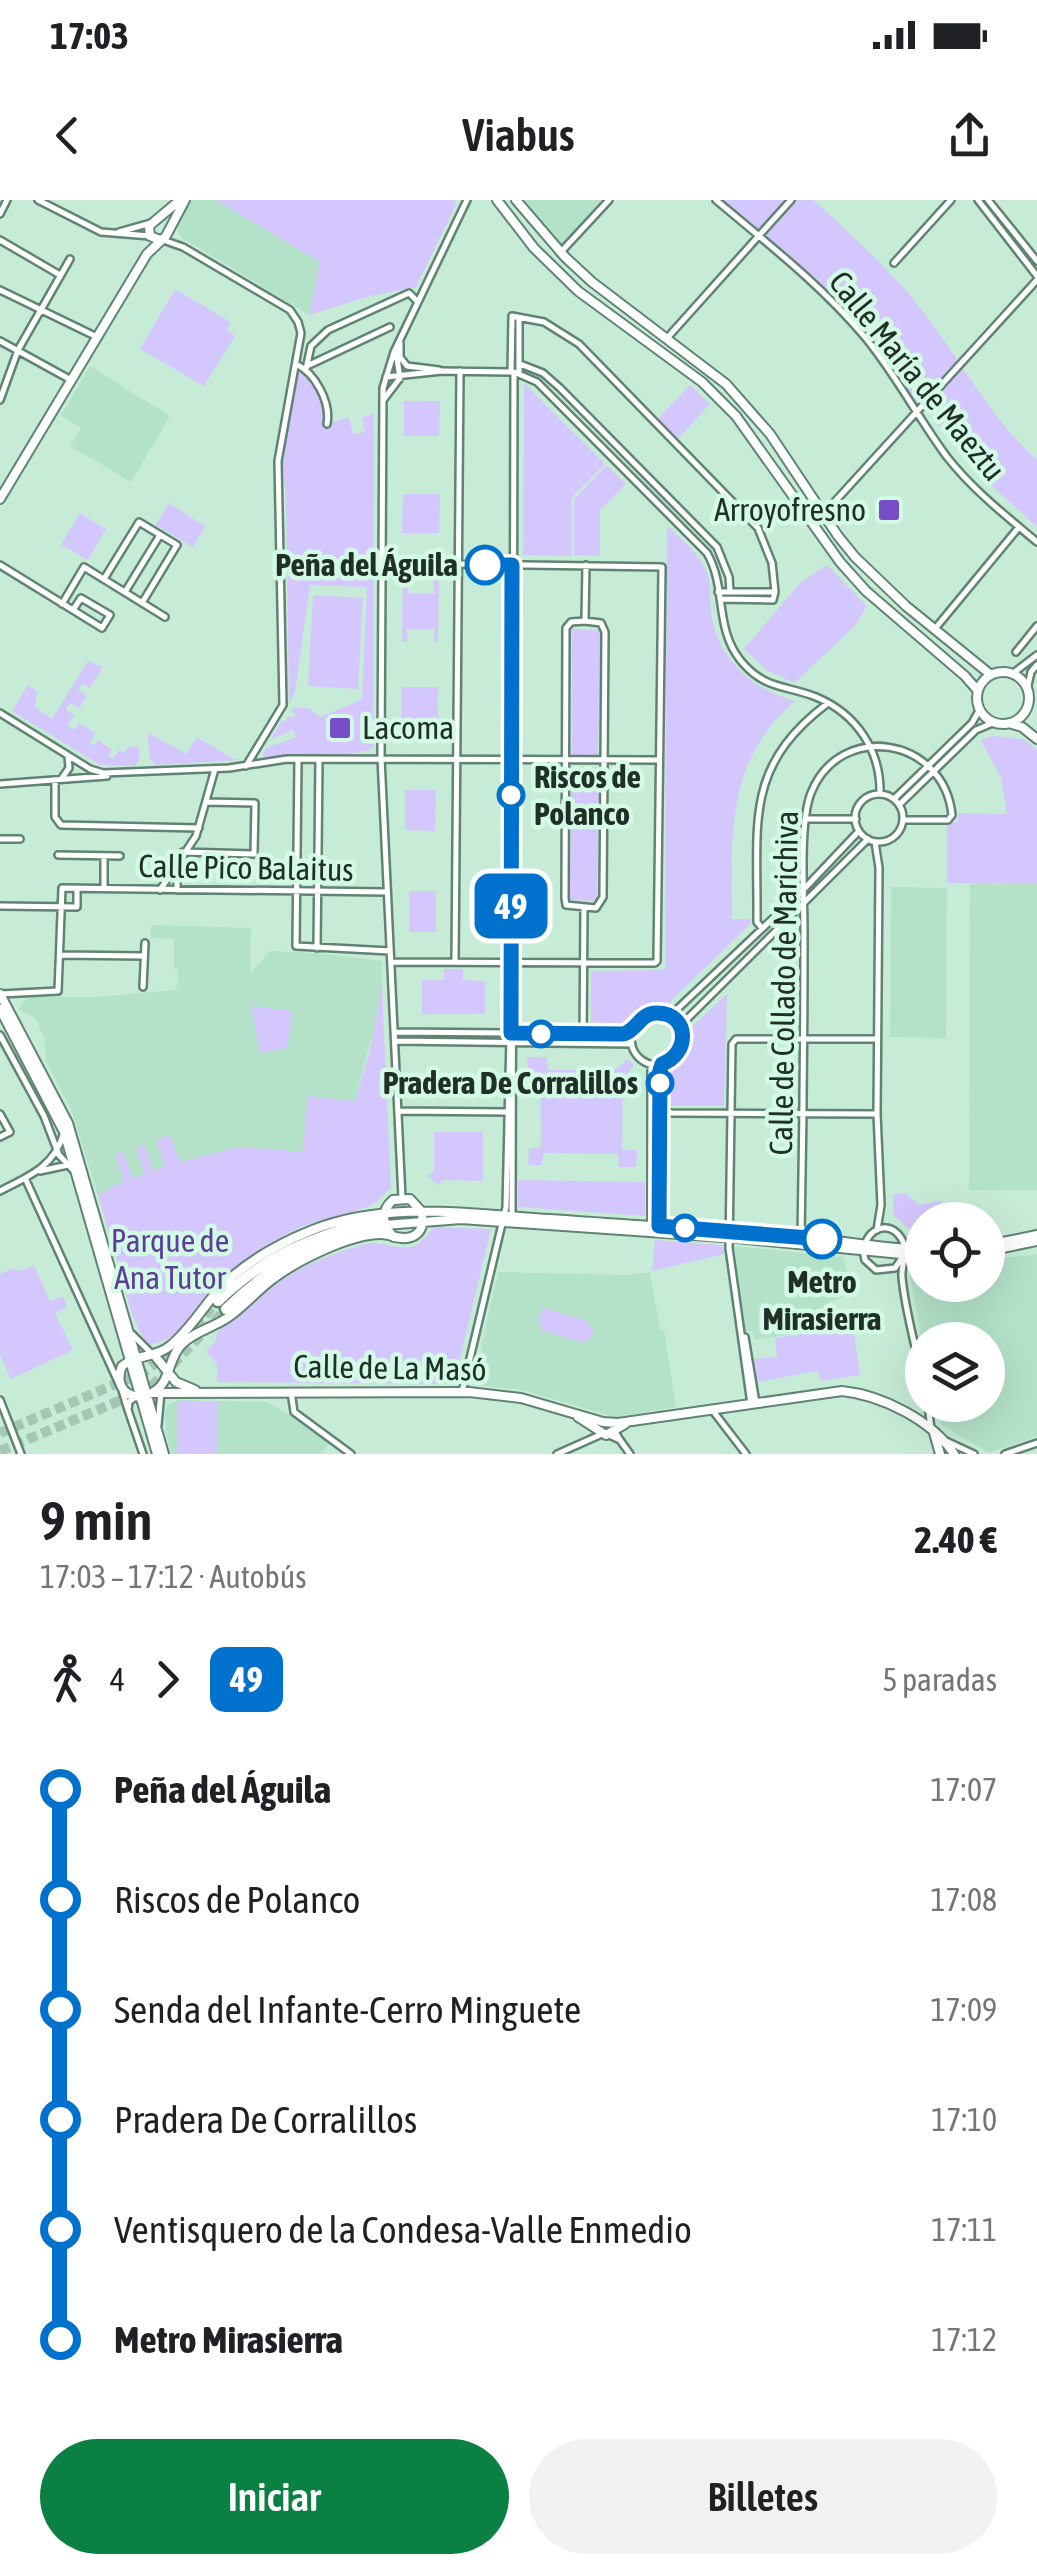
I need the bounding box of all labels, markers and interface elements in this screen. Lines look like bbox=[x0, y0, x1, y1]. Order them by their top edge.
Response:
text: 17:03 bbox=[50, 14, 129, 57]
icon: back bbox=[40, 108, 95, 163]
icon: share bbox=[942, 108, 997, 163]
text: Viabus bbox=[462, 109, 575, 161]
street label: Calle María de Maeztu bbox=[822, 264, 1013, 488]
place label: Arroyofresno bbox=[714, 491, 866, 528]
marker: Arroyofresno bbox=[876, 497, 902, 523]
place label: Peña del Águila bbox=[275, 546, 458, 583]
marker: Peña del Águila bbox=[466, 546, 504, 584]
place label: Lacoma bbox=[362, 709, 454, 746]
marker: Lacoma bbox=[327, 715, 353, 741]
place label: Riscos de Polanco bbox=[534, 758, 641, 832]
marker: Riscos de Polanco bbox=[498, 782, 524, 808]
street label: Calle de Collado de Marichiva bbox=[762, 810, 805, 1156]
street label: Calle Pico Balaitus bbox=[138, 847, 354, 888]
line badge: 49 bbox=[466, 874, 556, 938]
text: 49 bbox=[495, 886, 527, 926]
unlabelled marker bbox=[528, 1021, 554, 1047]
place label: Pradera De Corralillos bbox=[383, 1064, 638, 1101]
marker: Pradera De Corralillos bbox=[647, 1070, 673, 1096]
map controls bbox=[905, 1202, 1005, 1422]
button: locate bbox=[905, 1202, 1005, 1302]
unlabelled marker bbox=[672, 1215, 698, 1241]
marker: Metro Mirasierra bbox=[803, 1220, 841, 1258]
park label: Parque de Ana Tutor bbox=[111, 1222, 229, 1296]
place label: Metro Mirasierra bbox=[763, 1263, 881, 1337]
button: layers bbox=[905, 1322, 1005, 1422]
street label: Calle de La Masó bbox=[293, 1347, 487, 1388]
text: 9 min bbox=[40, 1489, 152, 1552]
text: 2.40 € bbox=[914, 1518, 997, 1561]
text: 17:03 – 17:12 · Autobús bbox=[40, 1558, 307, 1595]
icon: walk bbox=[40, 1652, 95, 1707]
icon: forward bbox=[140, 1652, 195, 1707]
text: 49 bbox=[230, 1659, 263, 1699]
text: 4 bbox=[110, 1661, 125, 1698]
text: 5 paradas bbox=[883, 1661, 997, 1698]
text: Peña del Águila bbox=[114, 1768, 331, 1811]
text: 17:07 bbox=[931, 1771, 997, 1808]
text: Riscos de Polanco bbox=[114, 1878, 360, 1921]
text: 17:08 bbox=[931, 1881, 997, 1918]
text: Senda del Infante-Cerro Minguete bbox=[114, 1988, 581, 2031]
text: 17:09 bbox=[931, 1991, 997, 2028]
text: Pradera De Corralillos bbox=[114, 2098, 417, 2141]
text: 17:10 bbox=[931, 2101, 997, 2138]
text: Ventisquero de la Condesa-Valle Enmedio bbox=[114, 2208, 692, 2251]
text: 17:11 bbox=[931, 2211, 997, 2248]
text: Metro Mirasierra bbox=[114, 2318, 343, 2361]
text: 17:12 bbox=[931, 2321, 997, 2358]
button: Iniciar bbox=[40, 2439, 509, 2554]
button: Billetes bbox=[529, 2439, 997, 2554]

